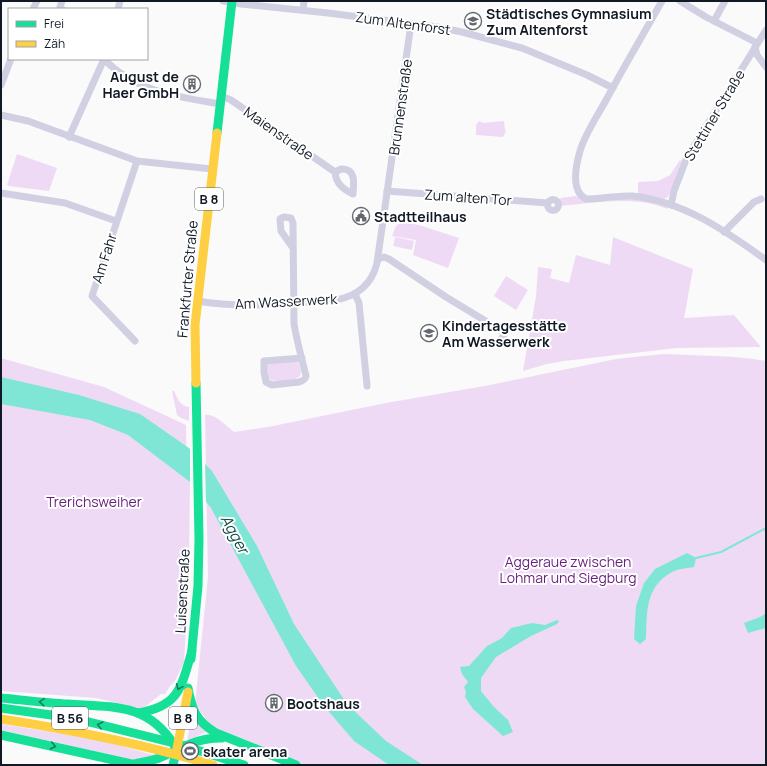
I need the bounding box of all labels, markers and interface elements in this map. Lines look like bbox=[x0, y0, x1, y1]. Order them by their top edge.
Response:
place label: Städtisches Gymnasium Zum Altenforst bbox=[486, 4, 652, 39]
street label: Zum Altenforst bbox=[354, 7, 452, 39]
legend bbox=[8, 8, 148, 60]
school or university icon: Städtisches Gymnasium Zum Altenforst bbox=[463, 11, 483, 31]
text: Frei bbox=[44, 15, 64, 32]
text: Zäh bbox=[44, 35, 65, 52]
street label: Brunnenstraße bbox=[384, 58, 416, 156]
street label: Stettiner Straße bbox=[679, 66, 749, 164]
place label: August de Haer GmbH bbox=[102, 67, 179, 102]
building icon: August de Haer GmbH bbox=[182, 74, 202, 94]
street label: Maienstraße bbox=[240, 102, 318, 164]
street label: Zum alten Tor bbox=[424, 184, 512, 210]
road number: B 8 bbox=[195, 188, 223, 210]
public building icon: Stadtteilhaus bbox=[351, 206, 371, 226]
place label: Stadtteilhaus bbox=[374, 207, 467, 226]
street label: Frankfurter Straße bbox=[172, 219, 202, 339]
street label: Am Fahr bbox=[87, 231, 121, 285]
street label: Am Wasserwerk bbox=[234, 289, 339, 313]
place label: Kindertagesstätte Am Wasserwerk bbox=[442, 316, 566, 351]
school or university icon: Kindertagesstätte Am Wasserwerk bbox=[419, 323, 439, 343]
park label: Trerichsweiher bbox=[46, 492, 142, 511]
water label: Agger bbox=[216, 511, 255, 559]
street label: Luisenstraße bbox=[170, 548, 194, 634]
park label: Aggeraue zwischen Lohmar und Siegburg bbox=[500, 552, 636, 587]
one-way arrow bbox=[176, 683, 184, 691]
building icon: Bootshaus bbox=[264, 693, 284, 713]
place label: Bootshaus bbox=[287, 694, 360, 713]
one-way arrow bbox=[39, 697, 45, 706]
road number: B 56 bbox=[52, 707, 88, 729]
road number: B 8 bbox=[169, 707, 197, 729]
one-way arrow bbox=[97, 721, 104, 730]
sports icon: skater arena bbox=[180, 741, 200, 761]
one-way arrow bbox=[50, 742, 56, 750]
place label: skater arena bbox=[203, 742, 287, 761]

